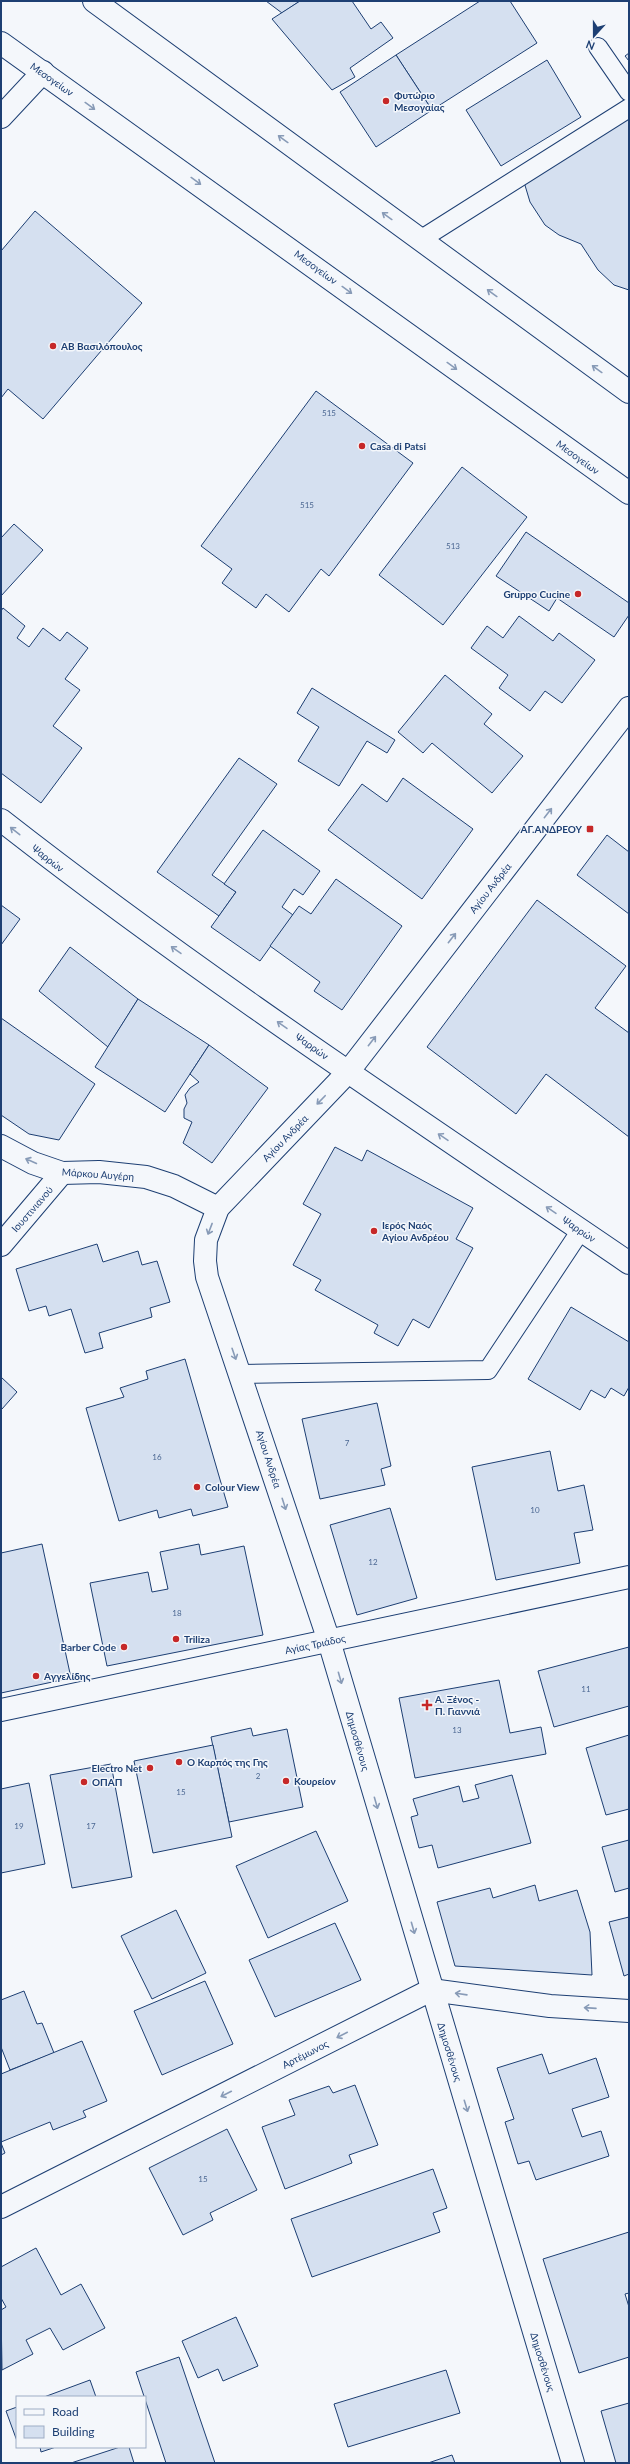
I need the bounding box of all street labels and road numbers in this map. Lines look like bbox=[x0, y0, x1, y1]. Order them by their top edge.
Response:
street label: Μεσογείων bbox=[28, 60, 76, 98]
street label: Μεσογείων bbox=[292, 247, 340, 287]
street label: Μεσογείων bbox=[554, 437, 602, 477]
street label: Ψαρρών bbox=[29, 842, 67, 874]
street label: Αγίου Ανδρέα bbox=[467, 860, 513, 916]
street label: Ψαρρών bbox=[293, 1030, 331, 1062]
street label: Αγίου Ανδρέα bbox=[260, 1112, 310, 1164]
street label: Μάρκου Αυγέρη bbox=[61, 1165, 135, 1183]
street label: Ιουστινιανού bbox=[9, 1184, 55, 1234]
street label: Ψαρρών bbox=[560, 1213, 598, 1245]
street label: Αγίου Ανδρέα bbox=[254, 1428, 284, 1490]
street label: Αγίας Τριάδος bbox=[284, 1632, 347, 1656]
street label: Δημοσθένους bbox=[344, 1710, 372, 1773]
street label: Δημοσθένους bbox=[435, 2021, 465, 2083]
street label: Αρτέμωνος bbox=[280, 2037, 330, 2071]
street label: Δημοσθένους bbox=[528, 2331, 558, 2393]

